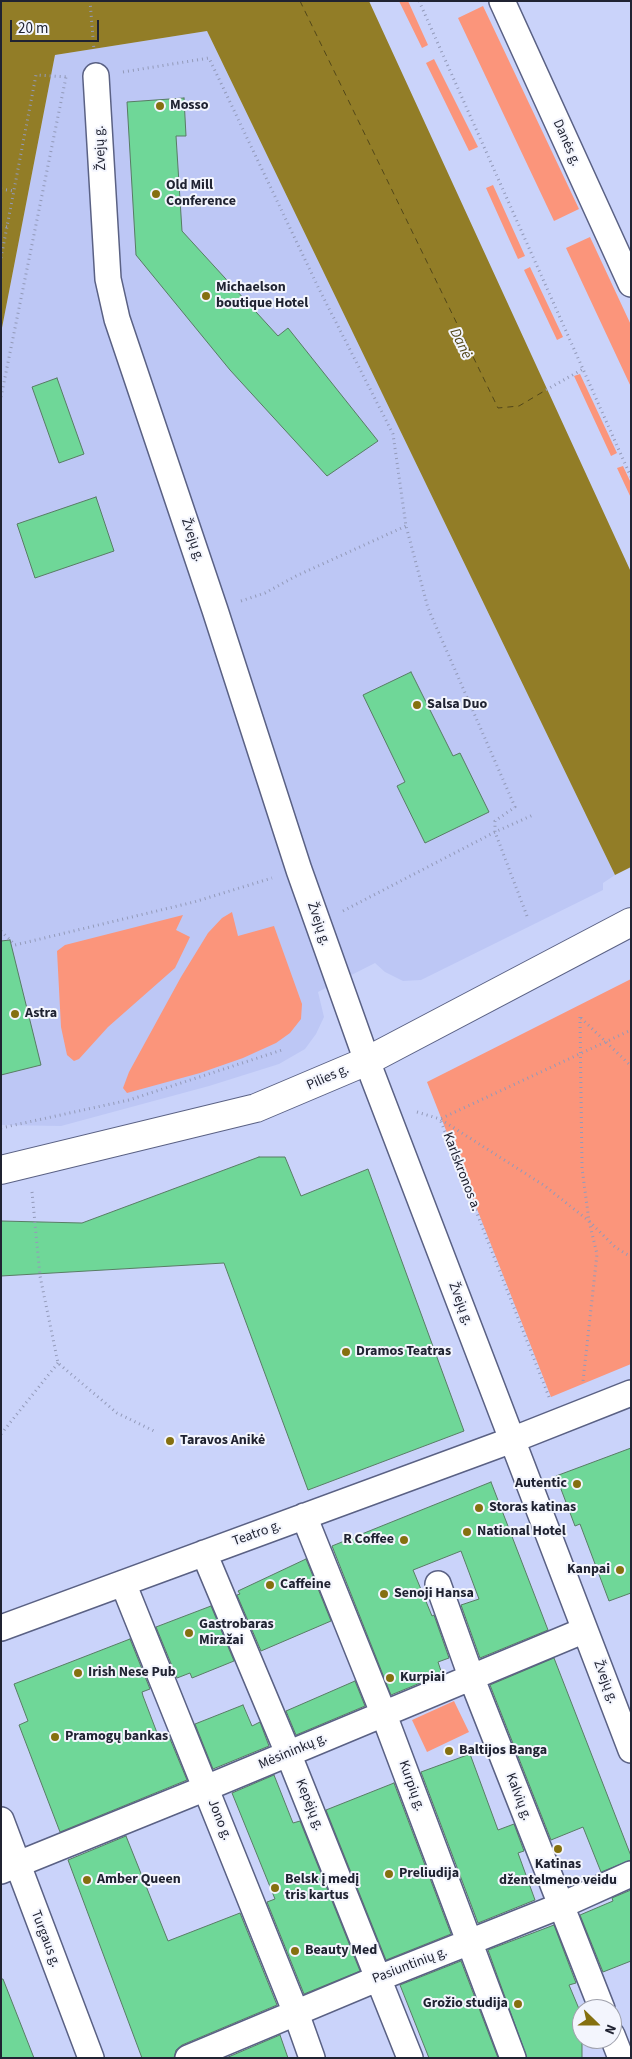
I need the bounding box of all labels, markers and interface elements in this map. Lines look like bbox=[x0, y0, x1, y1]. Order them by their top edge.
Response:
scale bar bbox=[12, 10, 101, 42]
text: 20 m bbox=[18, 18, 48, 39]
place label: Mosso bbox=[170, 98, 209, 114]
marker: Mosso bbox=[154, 100, 166, 112]
street label: Danės g. bbox=[548, 117, 584, 169]
street label: Žvejų g. bbox=[91, 125, 111, 171]
place label: Old Mill Conference bbox=[166, 178, 236, 210]
marker: Old Mill Conference bbox=[150, 188, 162, 200]
place label: Michaelson boutique Hotel bbox=[216, 280, 308, 312]
marker: Michaelson boutique Hotel bbox=[200, 290, 212, 302]
water label: Danė bbox=[445, 326, 475, 362]
street label: Žvejų g. bbox=[177, 516, 207, 564]
place label: Salsa Duo bbox=[427, 697, 487, 713]
marker: Salsa Duo bbox=[411, 699, 423, 711]
street label: Žvejų g. bbox=[303, 900, 333, 948]
place label: Astra bbox=[25, 1006, 57, 1022]
marker: Astra bbox=[9, 1008, 21, 1020]
street label: Pilies g. bbox=[304, 1061, 352, 1095]
street label: Karlskronos a. bbox=[438, 1130, 484, 1214]
street label: Žvejų g. bbox=[444, 1280, 476, 1328]
place label: Dramos Teatras bbox=[356, 1344, 451, 1360]
marker: Dramos Teatras bbox=[340, 1346, 352, 1358]
place label: Taravos Anikė bbox=[180, 1433, 265, 1449]
marker: Taravos Anikė bbox=[164, 1435, 176, 1447]
place label: Autentic bbox=[515, 1476, 567, 1492]
marker: Autentic bbox=[571, 1478, 583, 1490]
place label: Storas katinas bbox=[489, 1500, 576, 1516]
marker: Storas katinas bbox=[473, 1502, 485, 1514]
street label: Teatro g. bbox=[230, 1517, 284, 1551]
place label: National Hotel bbox=[477, 1524, 566, 1540]
marker: National Hotel bbox=[461, 1526, 473, 1538]
place label: R Coffee bbox=[343, 1532, 394, 1548]
marker: R Coffee bbox=[398, 1534, 410, 1546]
place label: Kanpai bbox=[567, 1562, 610, 1578]
marker: Kanpai bbox=[614, 1564, 626, 1576]
place label: Caffeine bbox=[280, 1577, 331, 1593]
marker: Caffeine bbox=[264, 1579, 276, 1591]
place label: Senoji Hansa bbox=[394, 1586, 474, 1602]
marker: Senoji Hansa bbox=[378, 1588, 390, 1600]
place label: Gastrobaras Miražai bbox=[199, 1617, 274, 1650]
marker: Gastrobaras Miražai bbox=[183, 1627, 195, 1639]
street label: Žvejų g. bbox=[589, 1658, 621, 1706]
place label: Irish Nese Pub bbox=[88, 1665, 176, 1681]
marker: Irish Nese Pub bbox=[72, 1667, 84, 1679]
place label: Kurpiai bbox=[400, 1670, 445, 1686]
marker: Kurpiai bbox=[384, 1672, 396, 1684]
place label: Pramogų bankas bbox=[65, 1729, 168, 1745]
street label: Mėsininkų g. bbox=[256, 1730, 330, 1774]
marker: Pramogų bankas bbox=[49, 1731, 61, 1743]
place label: Baltijos Banga bbox=[459, 1743, 547, 1759]
marker: Baltijos Banga bbox=[443, 1745, 455, 1757]
street label: Kurpių g. bbox=[394, 1758, 428, 1814]
street label: Kalvių g. bbox=[501, 1771, 535, 1823]
street label: Kepėjų g. bbox=[291, 1777, 327, 1833]
street label: Jono g. bbox=[203, 1797, 235, 1843]
marker: Katinas džentelmeno veidu bbox=[552, 1843, 564, 1855]
place label: Katinas džentelmeno veidu bbox=[499, 1857, 617, 1890]
place label: Preliudija bbox=[399, 1866, 459, 1882]
marker: Preliudija bbox=[383, 1868, 395, 1880]
place label: Amber Queen bbox=[97, 1872, 181, 1888]
place label: Belsk į medį tris kartus bbox=[285, 1872, 359, 1904]
marker: Amber Queen bbox=[81, 1874, 93, 1886]
marker: Belsk į medį tris kartus bbox=[269, 1882, 281, 1894]
street label: Turgaus g. bbox=[26, 1908, 64, 1970]
place label: Beauty Med bbox=[305, 1943, 377, 1959]
street label: Pasiuntinių g. bbox=[370, 1944, 450, 1988]
marker: Beauty Med bbox=[289, 1945, 301, 1957]
place label: Grožio studija bbox=[423, 1996, 508, 2012]
marker: Grožio studija bbox=[512, 1998, 524, 2010]
north arrow bbox=[572, 1999, 622, 2049]
text: N bbox=[599, 2021, 621, 2037]

